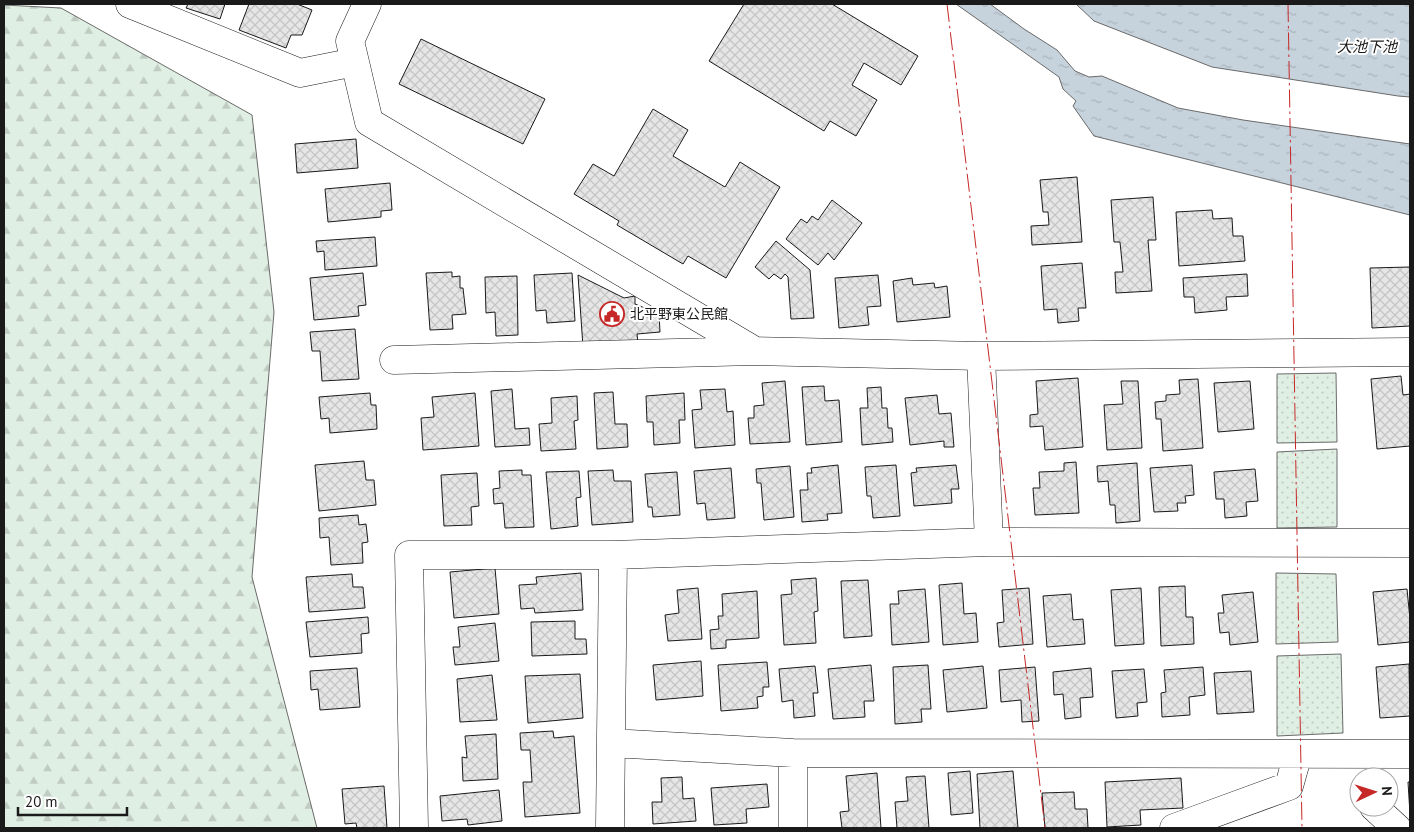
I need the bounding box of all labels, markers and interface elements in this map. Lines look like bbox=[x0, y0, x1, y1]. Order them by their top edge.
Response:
water label: 大池下池 bbox=[1337, 37, 1399, 56]
public building icon: 北平野東公民館 bbox=[599, 301, 625, 327]
place label: 北平野東公民館 bbox=[630, 305, 728, 323]
north arrow bbox=[1349, 767, 1399, 817]
scale bar bbox=[18, 784, 126, 816]
text: N bbox=[1378, 786, 1396, 796]
text: 20 m bbox=[25, 792, 58, 811]

